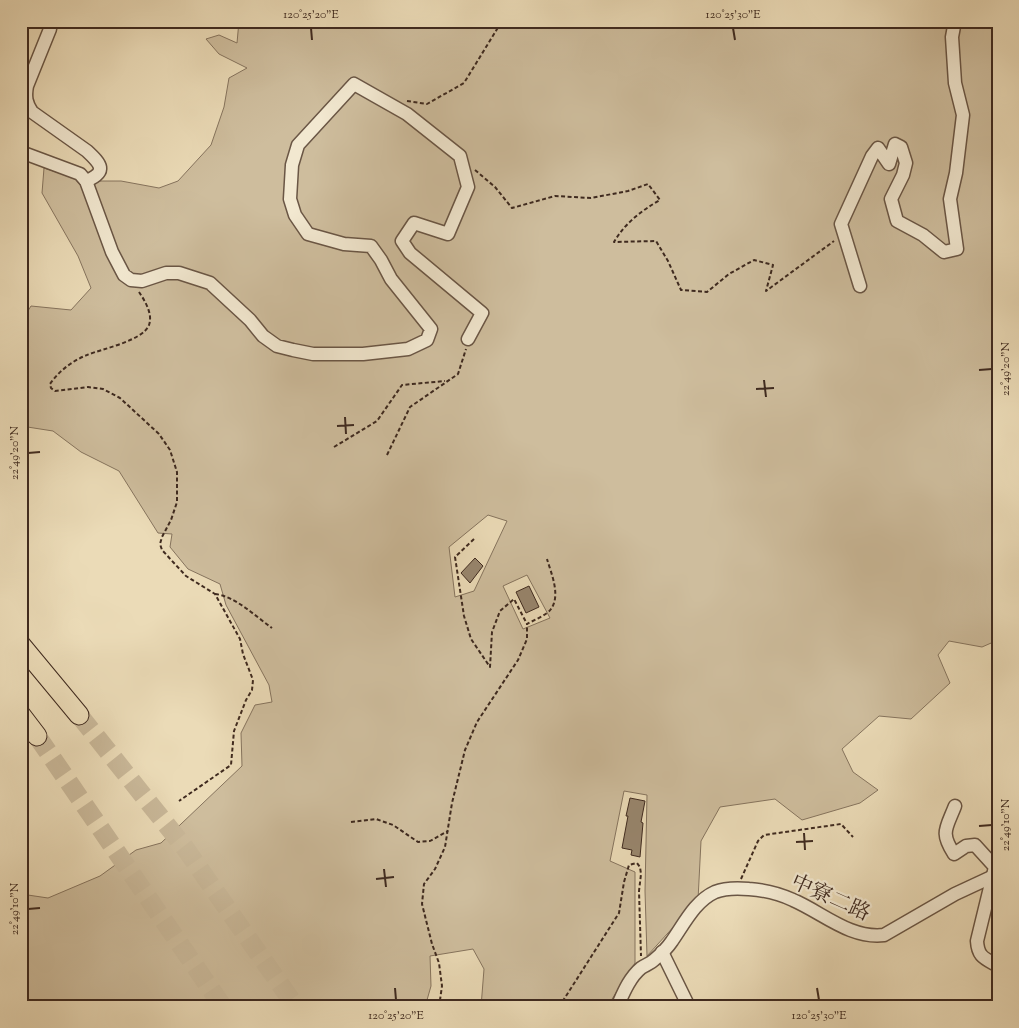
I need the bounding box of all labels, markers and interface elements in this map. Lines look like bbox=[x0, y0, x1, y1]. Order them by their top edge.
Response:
text: 120°25'20"E bbox=[283, 6, 340, 24]
text: 120°25'30"E bbox=[706, 6, 761, 24]
text: 22°49'20"N bbox=[997, 342, 1015, 396]
text: 22°49'20"N bbox=[6, 426, 24, 480]
text: 22°49'10"N bbox=[997, 798, 1015, 851]
street label: 中寮二路 bbox=[786, 868, 875, 930]
text: 22°49'10"N bbox=[6, 882, 24, 935]
text: 120°25'20"E bbox=[368, 1007, 425, 1025]
text: 120°25'30"E bbox=[792, 1007, 847, 1025]

